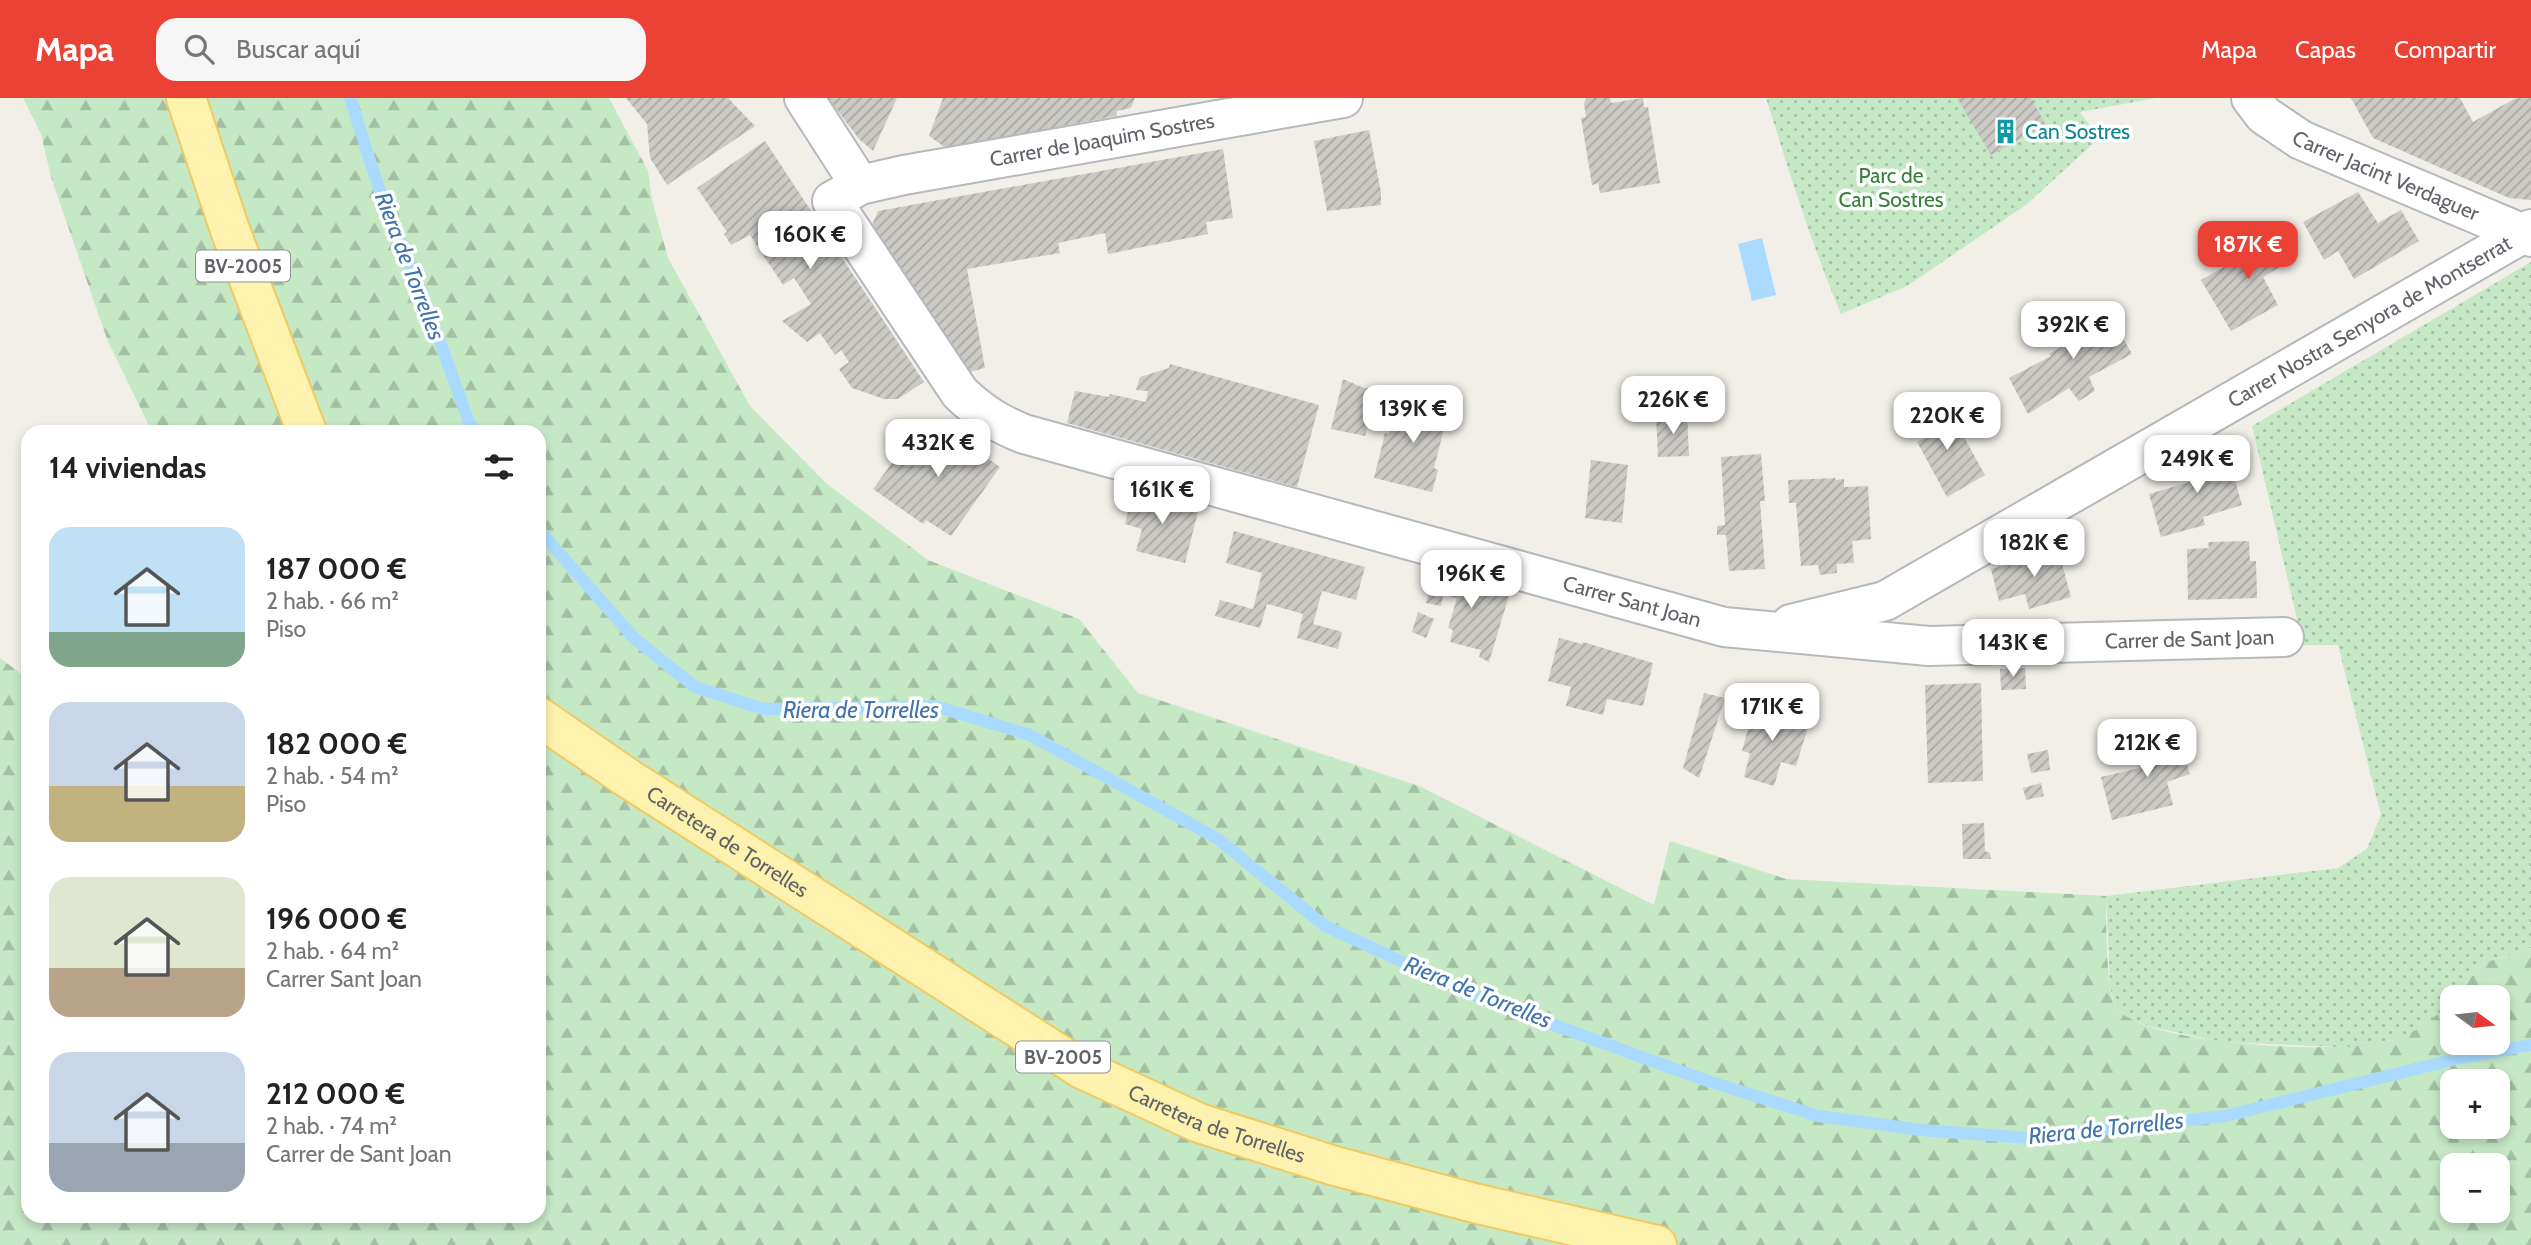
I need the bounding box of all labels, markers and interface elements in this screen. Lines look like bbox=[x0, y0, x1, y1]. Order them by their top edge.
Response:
search box bbox=[156, 18, 646, 81]
text: Mapa bbox=[35, 29, 114, 69]
icon: search bbox=[180, 30, 218, 68]
text: Buscar aquí bbox=[236, 33, 360, 65]
text: Mapa bbox=[2201, 35, 2257, 64]
text: Capas bbox=[2295, 35, 2356, 64]
text: Compartir bbox=[2394, 35, 2496, 64]
street label: Carrer de Joaquim Sostres bbox=[988, 107, 1216, 172]
building icon: Can Sostres bbox=[1991, 118, 2019, 146]
place label: Can Sostres bbox=[2025, 119, 2130, 144]
street label: Carrer Jacint Verdaguer bbox=[2288, 125, 2483, 226]
park label: Parc de Can Sostres bbox=[1839, 163, 1944, 212]
water label: Riera de Torrelles bbox=[369, 188, 451, 344]
pin: 160K € bbox=[753, 212, 867, 271]
text: 160K € bbox=[774, 220, 846, 248]
pin: 187K € bbox=[2191, 222, 2305, 281]
text: 187K € bbox=[2214, 230, 2282, 258]
street label: Carrer Nostra Senyora de Montserrat bbox=[2223, 230, 2516, 413]
road number: BV-2005 bbox=[196, 250, 290, 282]
pin: 392K € bbox=[2016, 302, 2130, 361]
text: 392K € bbox=[2037, 310, 2109, 338]
pin: 226K € bbox=[1616, 376, 1730, 436]
text: 226K € bbox=[1637, 385, 1709, 413]
pin: 139K € bbox=[1356, 386, 1470, 445]
pin: 220K € bbox=[1890, 392, 2004, 452]
text: 139K € bbox=[1379, 394, 1447, 422]
text: 220K € bbox=[1910, 401, 1984, 429]
pin: 432K € bbox=[881, 420, 995, 479]
text: 432K € bbox=[901, 428, 975, 456]
pin: 249K € bbox=[2140, 436, 2254, 495]
text: 249K € bbox=[2160, 444, 2234, 472]
icon: filters bbox=[480, 448, 518, 486]
text: 14 viviendas bbox=[49, 449, 206, 486]
pin: 161K € bbox=[1105, 466, 1219, 526]
text: 161K € bbox=[1130, 475, 1194, 503]
pin: 182K € bbox=[1977, 519, 2091, 579]
text: 182K € bbox=[2000, 528, 2068, 556]
text: 187 000 € bbox=[266, 550, 407, 587]
pin: 196K € bbox=[1414, 550, 1528, 610]
icon: home bbox=[105, 555, 189, 639]
text: 196K € bbox=[1437, 559, 1505, 587]
street label: Carrer Sant Joan bbox=[1560, 570, 1704, 632]
text: 2 hab. · 66 m² bbox=[266, 587, 399, 615]
text: Piso bbox=[266, 615, 306, 643]
pin: 143K € bbox=[1956, 620, 2070, 679]
street label: Carrer de Sant Joan bbox=[2104, 624, 2275, 654]
text: 143K € bbox=[1978, 628, 2048, 656]
pin: 171K € bbox=[1715, 684, 1829, 743]
text: 171K € bbox=[1740, 692, 1804, 720]
water label: Riera de Torrelles bbox=[783, 696, 939, 724]
pin: 212K € bbox=[2090, 720, 2204, 779]
text: 182 000 € bbox=[266, 725, 407, 762]
text: 212K € bbox=[2113, 728, 2181, 756]
icon: home bbox=[105, 730, 189, 814]
text: 2 hab. · 54 m² bbox=[266, 762, 399, 790]
street label: Carretera de Torrelles bbox=[642, 780, 813, 903]
text: Piso bbox=[266, 790, 306, 818]
text: 196 000 € bbox=[266, 900, 407, 937]
icon: home bbox=[105, 905, 189, 989]
text: 2 hab. · 64 m² bbox=[266, 937, 399, 965]
water label: Riera de Torrelles bbox=[1400, 950, 1556, 1034]
text: Carrer Sant Joan bbox=[266, 965, 422, 993]
north arrow bbox=[2440, 985, 2510, 1055]
map controls bbox=[2440, 985, 2510, 1223]
road number: BV-2005 bbox=[1016, 1042, 1110, 1072]
button: + bbox=[2440, 1069, 2510, 1139]
text: 212 000 € bbox=[266, 1075, 405, 1112]
street label: Carretera de Torrelles bbox=[1124, 1079, 1309, 1168]
icon: home bbox=[105, 1080, 189, 1164]
water label: Riera de Torrelles bbox=[2027, 1106, 2185, 1150]
text: 2 hab. · 74 m² bbox=[266, 1112, 397, 1140]
text: Carrer de Sant Joan bbox=[266, 1140, 452, 1168]
button: − bbox=[2440, 1153, 2510, 1223]

